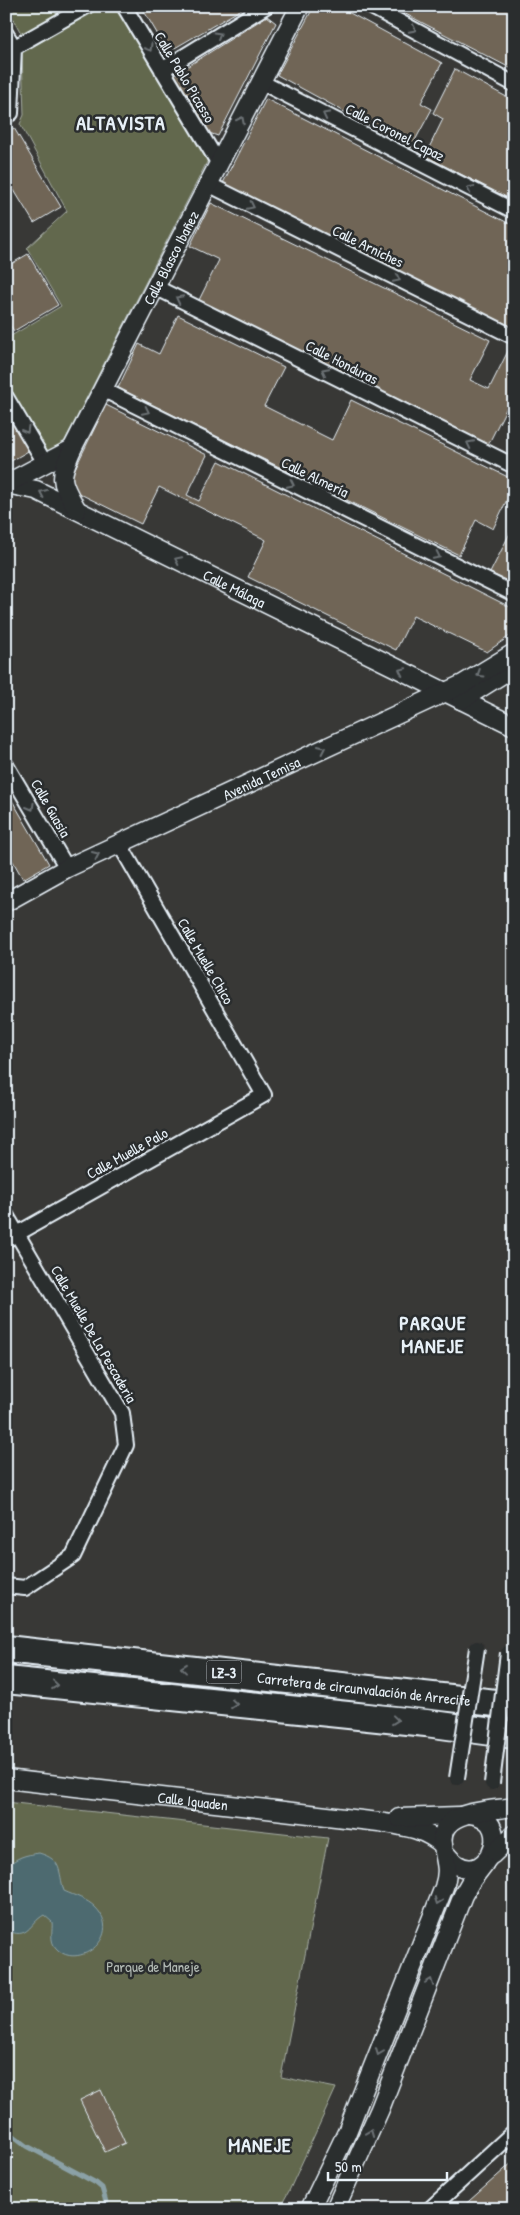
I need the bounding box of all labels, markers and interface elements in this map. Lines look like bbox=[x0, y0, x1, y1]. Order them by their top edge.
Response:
one-way arrow bbox=[407, 23, 416, 33]
street label: Calle Pablo Picasso bbox=[150, 28, 220, 126]
one-way arrow bbox=[213, 32, 222, 42]
one-way arrow bbox=[142, 43, 152, 52]
street label: Calle Coronel Capaz bbox=[342, 98, 449, 166]
district label: ALTAVISTA bbox=[76, 109, 166, 136]
one-way arrow bbox=[322, 111, 331, 121]
one-way arrow bbox=[235, 116, 245, 125]
one-way arrow bbox=[467, 185, 476, 195]
one-way arrow bbox=[246, 200, 255, 210]
street label: Calle Blasco Ibañez bbox=[137, 206, 204, 308]
street label: Calle Arniches bbox=[329, 220, 407, 272]
one-way arrow bbox=[392, 273, 401, 283]
one-way arrow bbox=[176, 295, 185, 305]
street label: Calle Honduras bbox=[302, 335, 382, 389]
one-way arrow bbox=[321, 367, 330, 378]
one-way arrow bbox=[141, 405, 150, 415]
one-way arrow bbox=[19, 424, 29, 433]
one-way arrow bbox=[466, 440, 475, 450]
street label: Calle Almería bbox=[278, 452, 352, 502]
one-way arrow bbox=[286, 477, 295, 487]
one-way arrow bbox=[39, 489, 48, 500]
one-way arrow bbox=[432, 550, 441, 560]
one-way arrow bbox=[174, 556, 183, 566]
street label: Calle Málaga bbox=[200, 564, 269, 612]
one-way arrow bbox=[398, 667, 407, 677]
one-way arrow bbox=[476, 667, 485, 677]
one-way arrow bbox=[317, 745, 326, 756]
street label: Avenida Temisa bbox=[219, 751, 303, 805]
street label: Calle Guasia bbox=[26, 775, 76, 841]
one-way arrow bbox=[25, 802, 35, 811]
one-way arrow bbox=[90, 851, 99, 861]
street label: Calle Muelle Chico bbox=[173, 914, 239, 1008]
street label: Calle Muelle Palo bbox=[83, 1122, 171, 1184]
street label: Calle Muelle De La Pescaderia bbox=[46, 1261, 142, 1407]
district label: PARQUE MANEJE bbox=[399, 1309, 467, 1359]
road number: LZ-3 bbox=[206, 1660, 242, 1684]
one-way arrow bbox=[180, 1663, 188, 1674]
street label: Carretera de circunvalación de Arrecife bbox=[256, 1666, 472, 1711]
one-way arrow bbox=[51, 1679, 59, 1690]
one-way arrow bbox=[230, 1698, 238, 1709]
one-way arrow bbox=[392, 1714, 400, 1725]
street label: Calle Iguaden bbox=[156, 1786, 229, 1815]
one-way arrow bbox=[434, 1896, 445, 1905]
park label: Parque de Maneje bbox=[106, 1956, 200, 1977]
one-way arrow bbox=[423, 1978, 434, 1987]
one-way arrow bbox=[375, 2047, 385, 2056]
one-way arrow bbox=[364, 2129, 374, 2138]
district label: MANEJE bbox=[228, 2131, 292, 2158]
scale bar bbox=[328, 2150, 446, 2182]
text: 50 m bbox=[335, 2156, 362, 2177]

